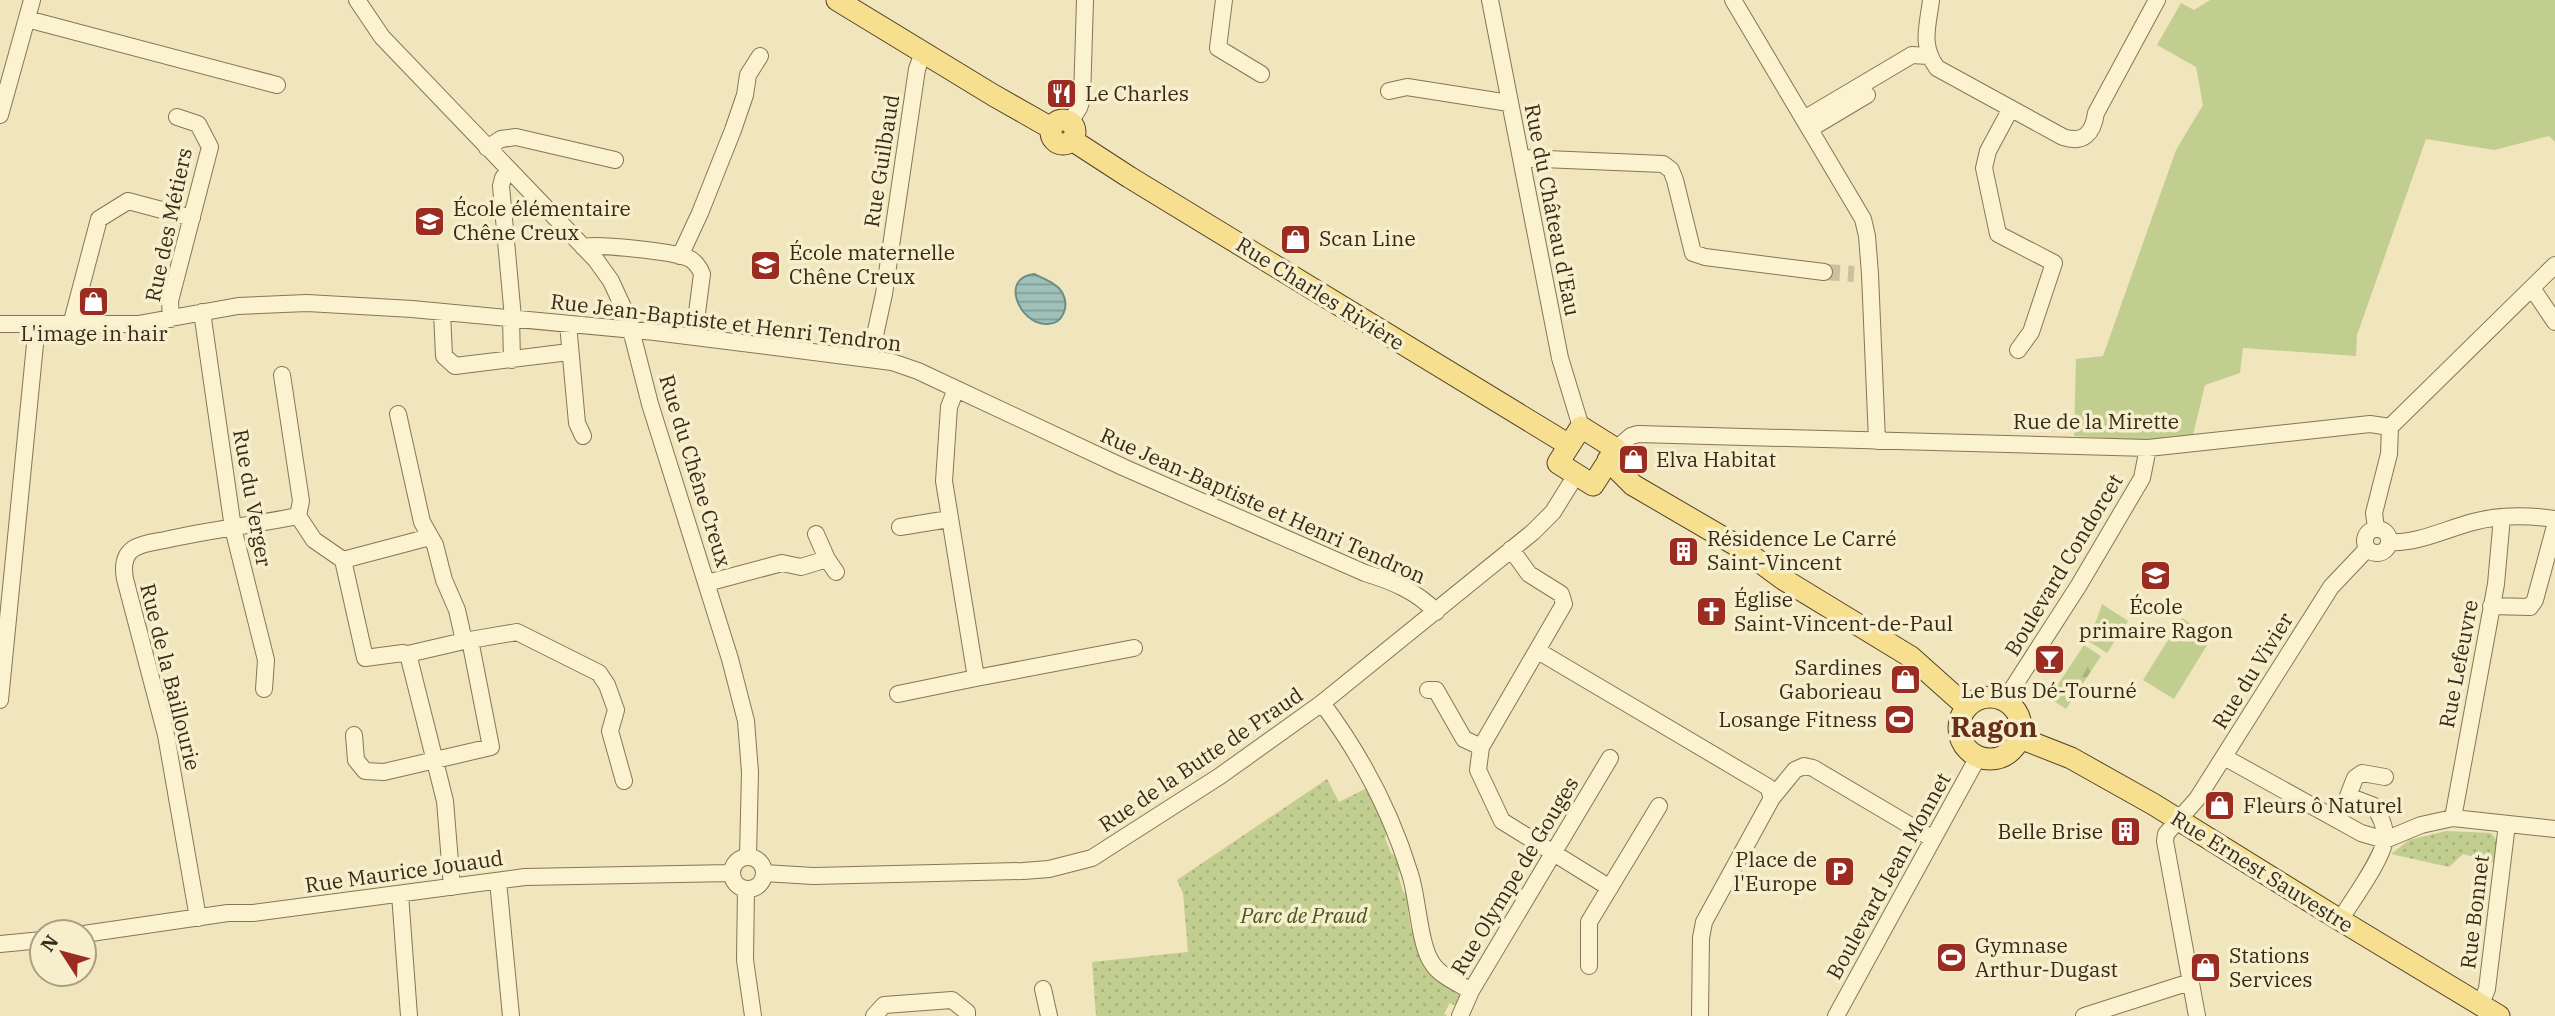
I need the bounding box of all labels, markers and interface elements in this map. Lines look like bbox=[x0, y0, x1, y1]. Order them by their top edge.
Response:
restaurant icon: Le Charles bbox=[1045, 77, 1079, 111]
place label: Le Charles bbox=[1085, 79, 1189, 107]
street label: Rue Guilbaud bbox=[857, 92, 905, 229]
street label: Rue du Château d'Eau bbox=[1519, 101, 1587, 318]
street label: Rue des Métiers bbox=[138, 145, 198, 304]
place label: École élémentaire Chêne Creux bbox=[453, 194, 631, 246]
school or university icon: École élémentaire Chêne Creux bbox=[413, 204, 447, 238]
shop icon: Scan Line bbox=[1279, 222, 1313, 256]
place label: Scan Line bbox=[1319, 224, 1416, 252]
street label: Rue Charles Rivière bbox=[1231, 230, 1410, 356]
place label: École maternelle Chêne Creux bbox=[789, 238, 955, 290]
school or university icon: École maternelle Chêne Creux bbox=[749, 248, 783, 282]
shop icon: L'image in hair bbox=[77, 285, 111, 319]
street label: Rue Jean-Baptiste et Henri Tendron bbox=[549, 287, 903, 357]
place label: L'image in hair bbox=[21, 319, 168, 347]
street label: Rue du Chêne Creux bbox=[653, 371, 739, 571]
street label: Rue de la Mirette bbox=[2013, 407, 2179, 435]
street label: Rue Jean-Baptiste et Henri Tendron bbox=[1096, 420, 1431, 590]
street label: Rue du Verger bbox=[227, 427, 279, 569]
shop icon: Elva Habitat bbox=[1616, 443, 1650, 477]
place label: Elva Habitat bbox=[1656, 445, 1776, 473]
street label: Boulevard Condorcet bbox=[1998, 468, 2129, 661]
place label: Résidence Le Carré Saint-Vincent bbox=[1707, 524, 1896, 576]
building icon: Résidence Le Carré Saint-Vincent bbox=[1667, 534, 1701, 568]
school or university icon: École primaire Ragon bbox=[2139, 558, 2173, 592]
street label: Rue de la Baillourie bbox=[134, 580, 208, 773]
place label: Église Saint-Vincent-de-Paul bbox=[1734, 585, 1953, 637]
place label: École primaire Ragon bbox=[2079, 592, 2233, 644]
church icon: Église Saint-Vincent-de-Paul bbox=[1694, 595, 1728, 629]
street label: Rue Lefeuvre bbox=[2432, 597, 2484, 730]
street label: Rue du Vivier bbox=[2205, 606, 2299, 734]
bar icon: Le Bus Dé-Tourné bbox=[2032, 642, 2066, 676]
place label: Sardines Gaborieau bbox=[1779, 653, 1882, 705]
shop icon: Sardines Gaborieau bbox=[1888, 663, 1922, 697]
place label: Le Bus Dé-Tourné bbox=[1961, 676, 2137, 704]
street label: Rue de la Butte de Praud bbox=[1093, 680, 1308, 838]
sports icon: Losange Fitness bbox=[1883, 703, 1917, 737]
place label: Losange Fitness bbox=[1718, 705, 1877, 733]
district label: Ragon bbox=[1951, 708, 2037, 745]
street label: Boulevard Jean Monnet bbox=[1820, 767, 1957, 984]
street label: Rue Olympe de Gouges bbox=[1444, 771, 1584, 980]
shop icon: Fleurs ô Naturel bbox=[2203, 789, 2237, 823]
place label: Fleurs ô Naturel bbox=[2243, 791, 2403, 819]
street label: Rue Ernest Sauvestre bbox=[2166, 804, 2359, 939]
building icon: Belle Brise bbox=[2109, 815, 2143, 849]
place label: Belle Brise bbox=[1997, 817, 2103, 845]
street label: Rue Maurice Jouaud bbox=[303, 843, 505, 899]
place label: Place de l'Europe bbox=[1734, 845, 1817, 897]
street label: Rue Bonnet bbox=[2453, 853, 2495, 970]
parking icon: Place de l'Europe bbox=[1823, 855, 1857, 889]
park label: Parc de Praud bbox=[1240, 901, 1368, 929]
north arrow bbox=[28, 918, 98, 988]
text: N bbox=[35, 930, 63, 956]
place label: Gymnase Arthur-Dugast bbox=[1975, 931, 2118, 983]
sports icon: Gymnase Arthur-Dugast bbox=[1935, 941, 1969, 975]
place label: Stations Services bbox=[2229, 941, 2313, 993]
shop icon: Stations Services bbox=[2189, 951, 2223, 985]

